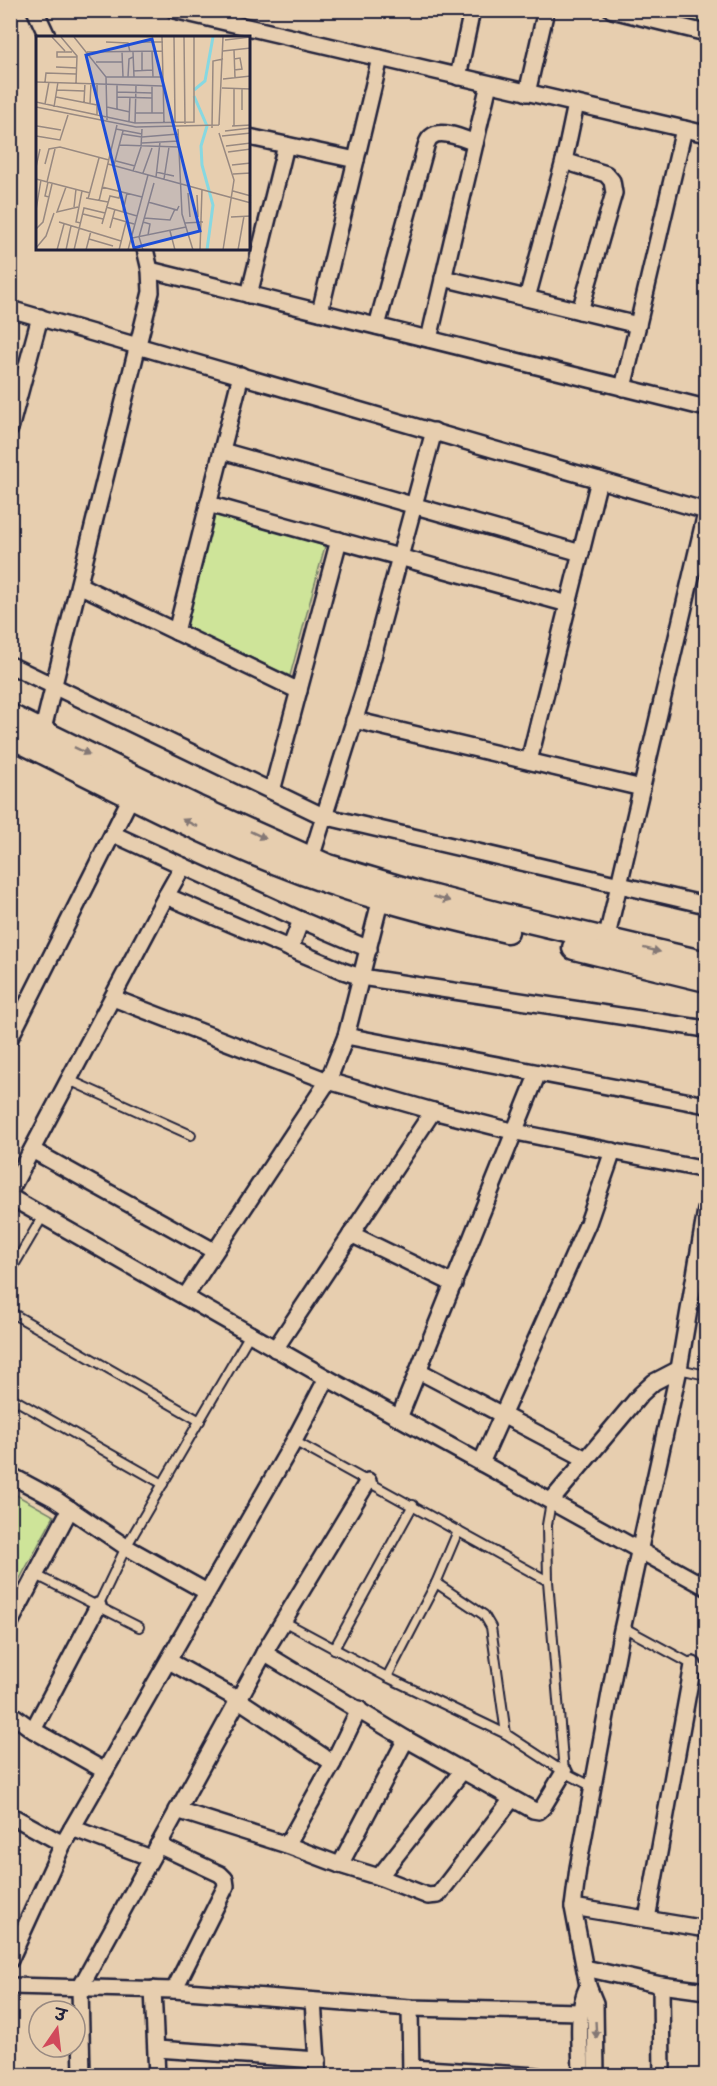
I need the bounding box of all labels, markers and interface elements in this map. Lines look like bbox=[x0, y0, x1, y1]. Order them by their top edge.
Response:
inset map bbox=[36, 36, 250, 250]
one-way arrow bbox=[73, 746, 91, 756]
one-way arrow bbox=[181, 819, 198, 828]
one-way arrow bbox=[249, 831, 266, 840]
one-way arrow bbox=[433, 894, 451, 904]
one-way arrow bbox=[642, 946, 661, 956]
north arrow bbox=[27, 1999, 87, 2059]
text: उ bbox=[51, 2002, 70, 2026]
one-way arrow bbox=[591, 2021, 601, 2040]

